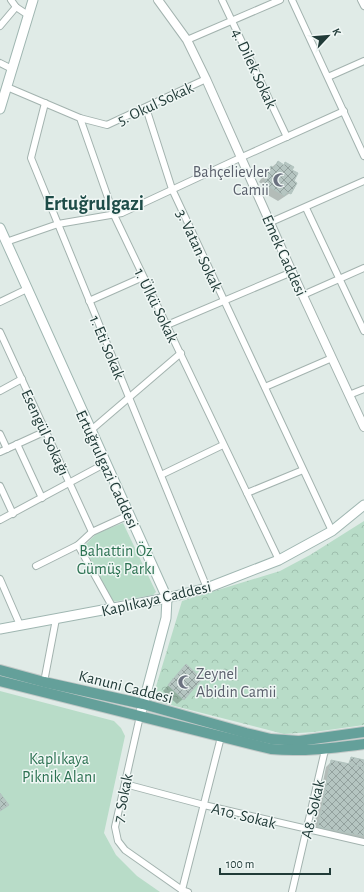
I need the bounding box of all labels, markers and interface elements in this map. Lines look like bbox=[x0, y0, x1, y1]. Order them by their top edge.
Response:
north arrow bbox=[308, 16, 348, 56]
street label: 4. Dilek Sokak bbox=[229, 26, 280, 112]
text: K bbox=[330, 27, 343, 38]
street label: 5. Okul Sokak bbox=[115, 79, 197, 128]
place label: Bahçelievler Camii bbox=[193, 164, 270, 198]
mosque icon: Bahçelievler Camii bbox=[272, 172, 288, 188]
district label: Ertuğrulgazi bbox=[44, 194, 144, 214]
street label: 3. Vatan Sokak bbox=[173, 207, 225, 295]
street label: Emek Caddesi bbox=[259, 212, 309, 298]
street label: 1. Ülkü Sokak bbox=[131, 265, 183, 346]
street label: 1. Eti Sokak bbox=[87, 313, 128, 382]
street label: Esengül Sokağı bbox=[18, 387, 72, 478]
street label: Ertuğrulgazi Caddesi bbox=[73, 408, 142, 531]
park label: Bahattin Öz Gümüş Parkı bbox=[77, 541, 155, 577]
street label: Kaplıkaya Caddesi bbox=[100, 579, 213, 620]
place label: Zeynel Abidin Camii bbox=[196, 666, 277, 700]
street label: Kanuni Caddesi bbox=[77, 668, 174, 706]
mosque icon: Zeynel Abidin Camii bbox=[177, 674, 193, 690]
park label: Kaplıkaya Piknik Alanı bbox=[22, 751, 96, 785]
street label: 7. Sokak bbox=[110, 772, 136, 824]
street label: A8. Sokak bbox=[298, 778, 328, 840]
street label: A10. Sokak bbox=[210, 800, 279, 832]
scale bar bbox=[220, 850, 330, 876]
text: 100 m bbox=[226, 858, 254, 870]

